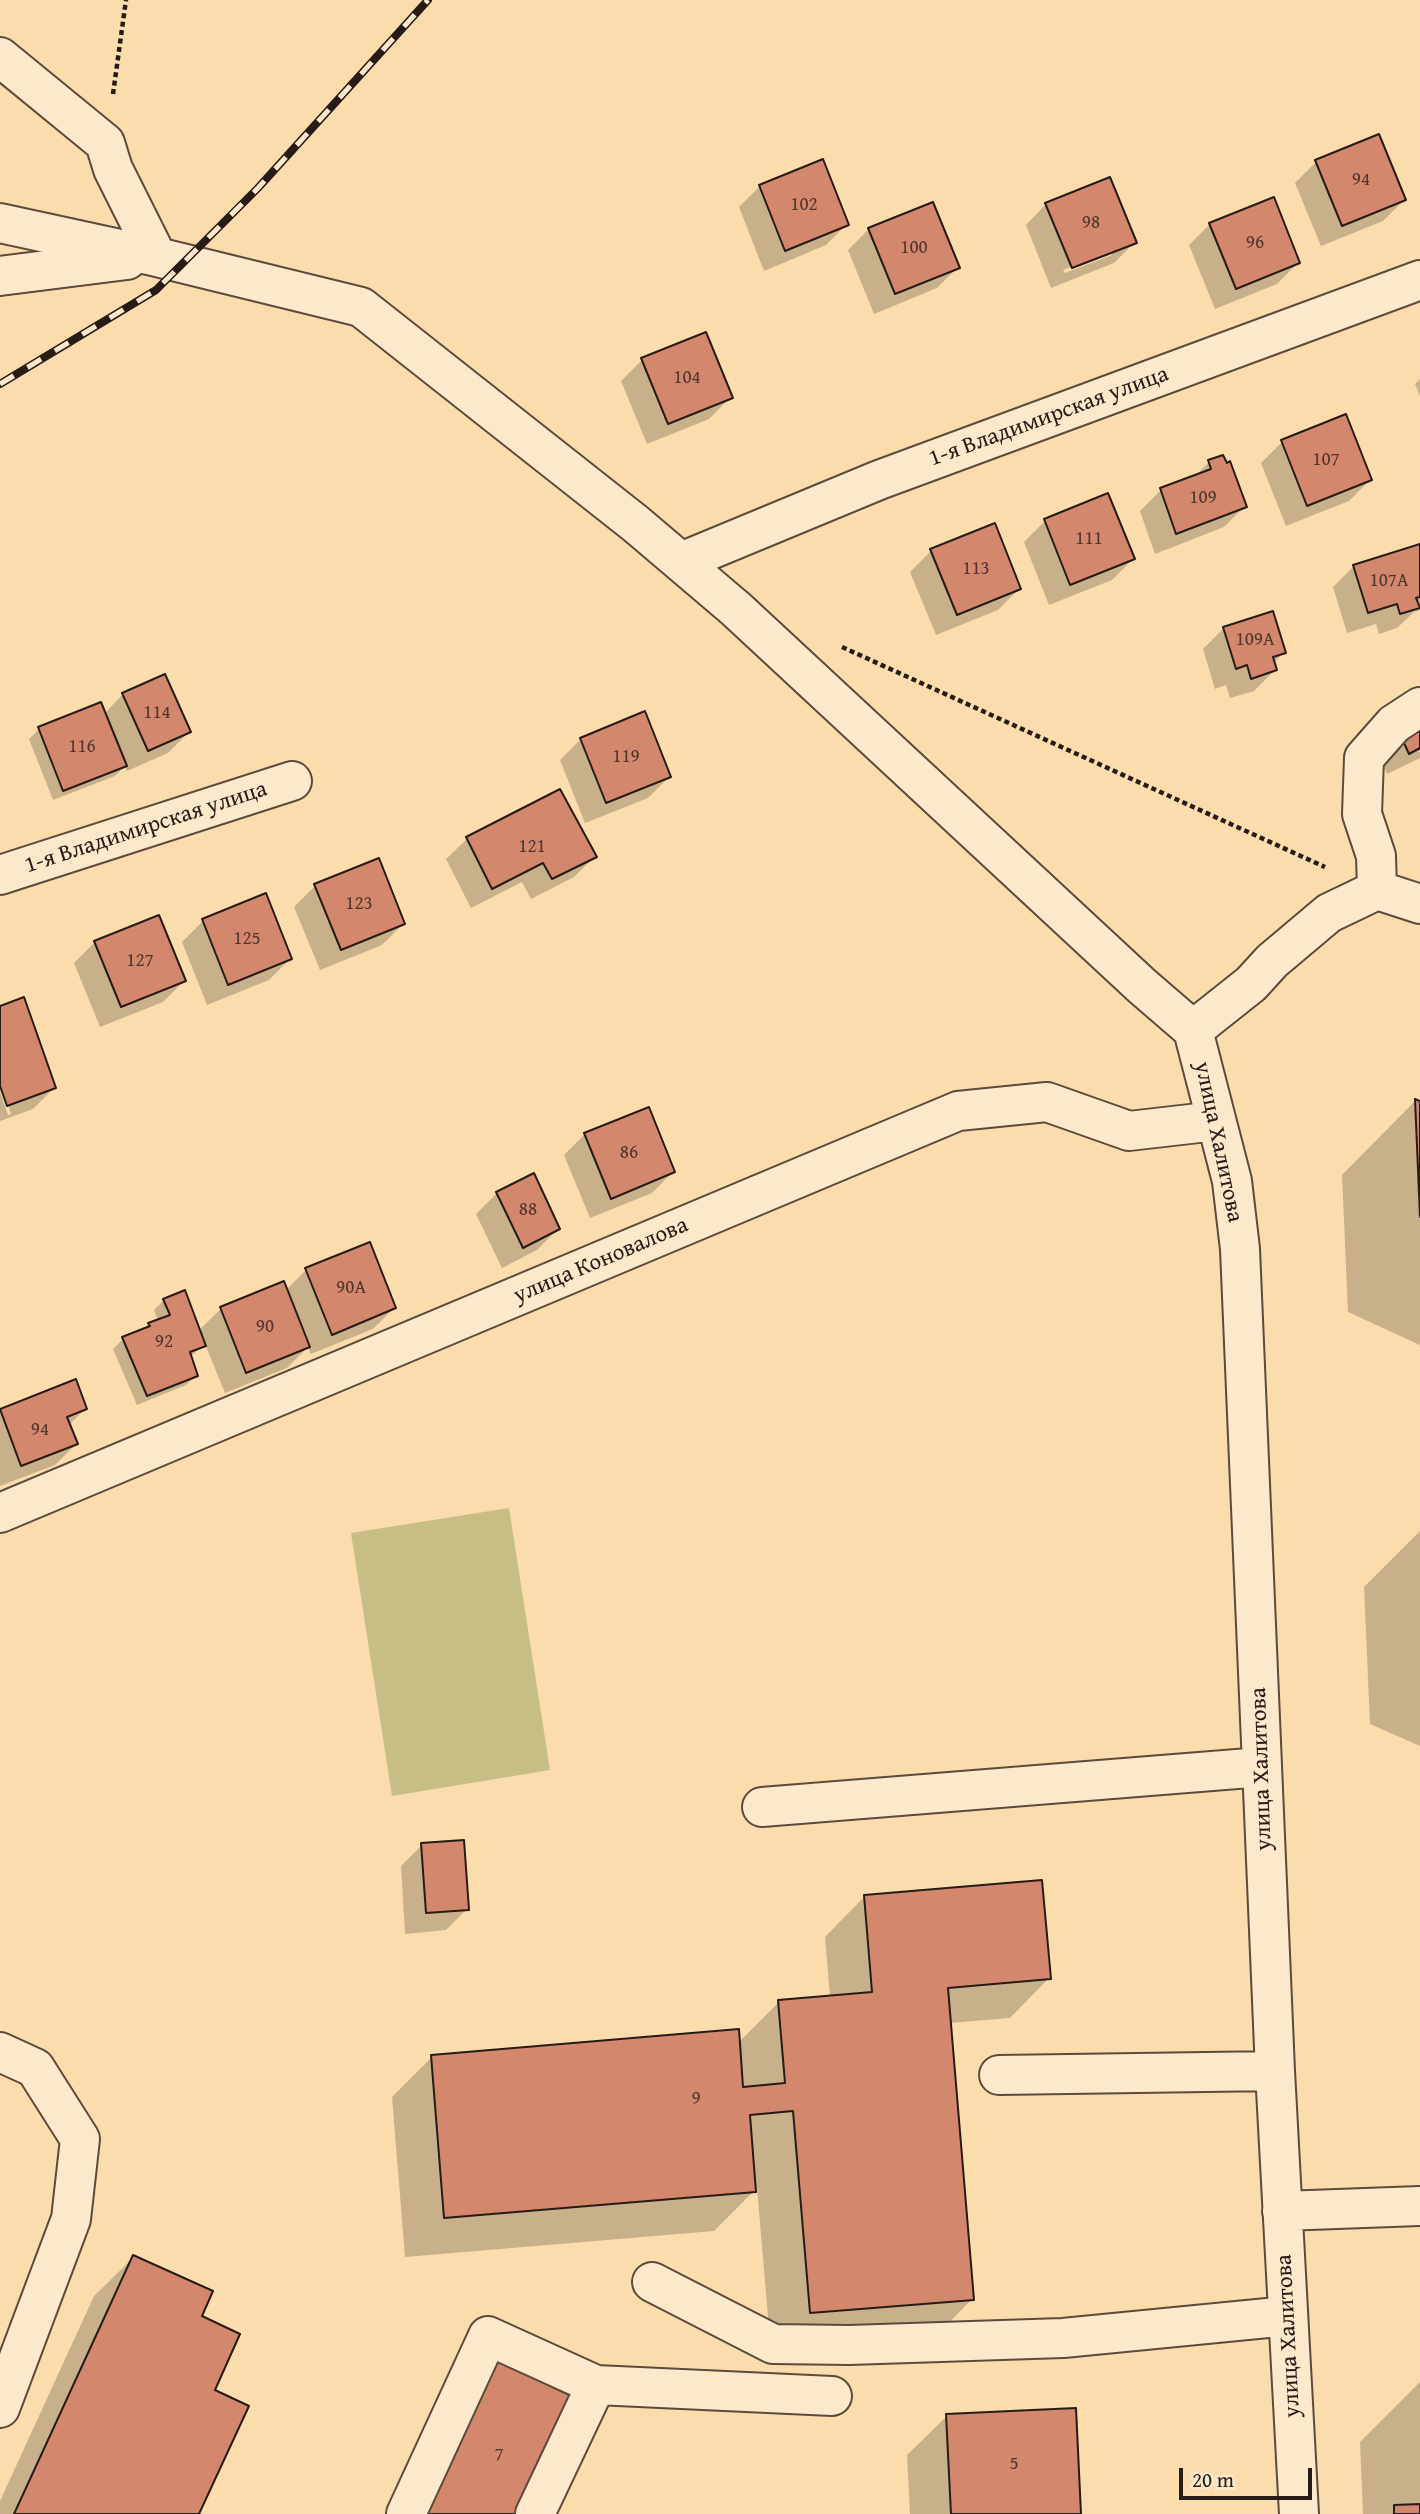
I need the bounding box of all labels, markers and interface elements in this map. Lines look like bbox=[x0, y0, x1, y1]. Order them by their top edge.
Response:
house number: 94 bbox=[1352, 169, 1370, 191]
house number: 102 bbox=[790, 194, 818, 216]
house number: 98 bbox=[1082, 212, 1100, 234]
house number: 96 bbox=[1246, 232, 1264, 254]
house number: 100 bbox=[900, 237, 928, 259]
street label: 1-я Владимирская улица bbox=[925, 361, 1173, 473]
house number: 104 bbox=[673, 367, 701, 389]
house number: 107 bbox=[1312, 449, 1340, 471]
house number: 109 bbox=[1189, 487, 1217, 509]
house number: 111 bbox=[1075, 528, 1103, 550]
house number: 113 bbox=[962, 558, 990, 580]
house number: 107А bbox=[1370, 570, 1408, 592]
house number: 109А bbox=[1236, 629, 1274, 651]
house number: 114 bbox=[143, 702, 171, 724]
house number: 116 bbox=[68, 736, 96, 758]
house number: 119 bbox=[612, 746, 640, 768]
street label: 1-я Владимирская улица bbox=[21, 776, 271, 880]
house number: 121 bbox=[518, 836, 546, 858]
house number: 123 bbox=[345, 893, 373, 915]
house number: 125 bbox=[233, 928, 261, 950]
house number: 127 bbox=[126, 950, 154, 972]
street label: улица Халитова bbox=[1187, 1059, 1249, 1225]
house number: 86 bbox=[620, 1142, 638, 1164]
house number: 88 bbox=[519, 1199, 537, 1221]
street label: улица Коновалова bbox=[510, 1212, 692, 1310]
house number: 90А bbox=[336, 1277, 366, 1299]
house number: 90 bbox=[256, 1316, 274, 1338]
house number: 92 bbox=[155, 1331, 173, 1353]
house number: 94 bbox=[31, 1419, 49, 1441]
street label: улица Халитова bbox=[1245, 1687, 1279, 1851]
house number: 9 bbox=[691, 2088, 701, 2110]
street label: улица Халитова bbox=[1271, 2254, 1307, 2418]
house number: 7 bbox=[494, 2444, 504, 2466]
house number: 5 bbox=[1009, 2453, 1019, 2475]
scale bar bbox=[1182, 2454, 1315, 2498]
text: 20 m bbox=[1192, 2464, 1234, 2495]

